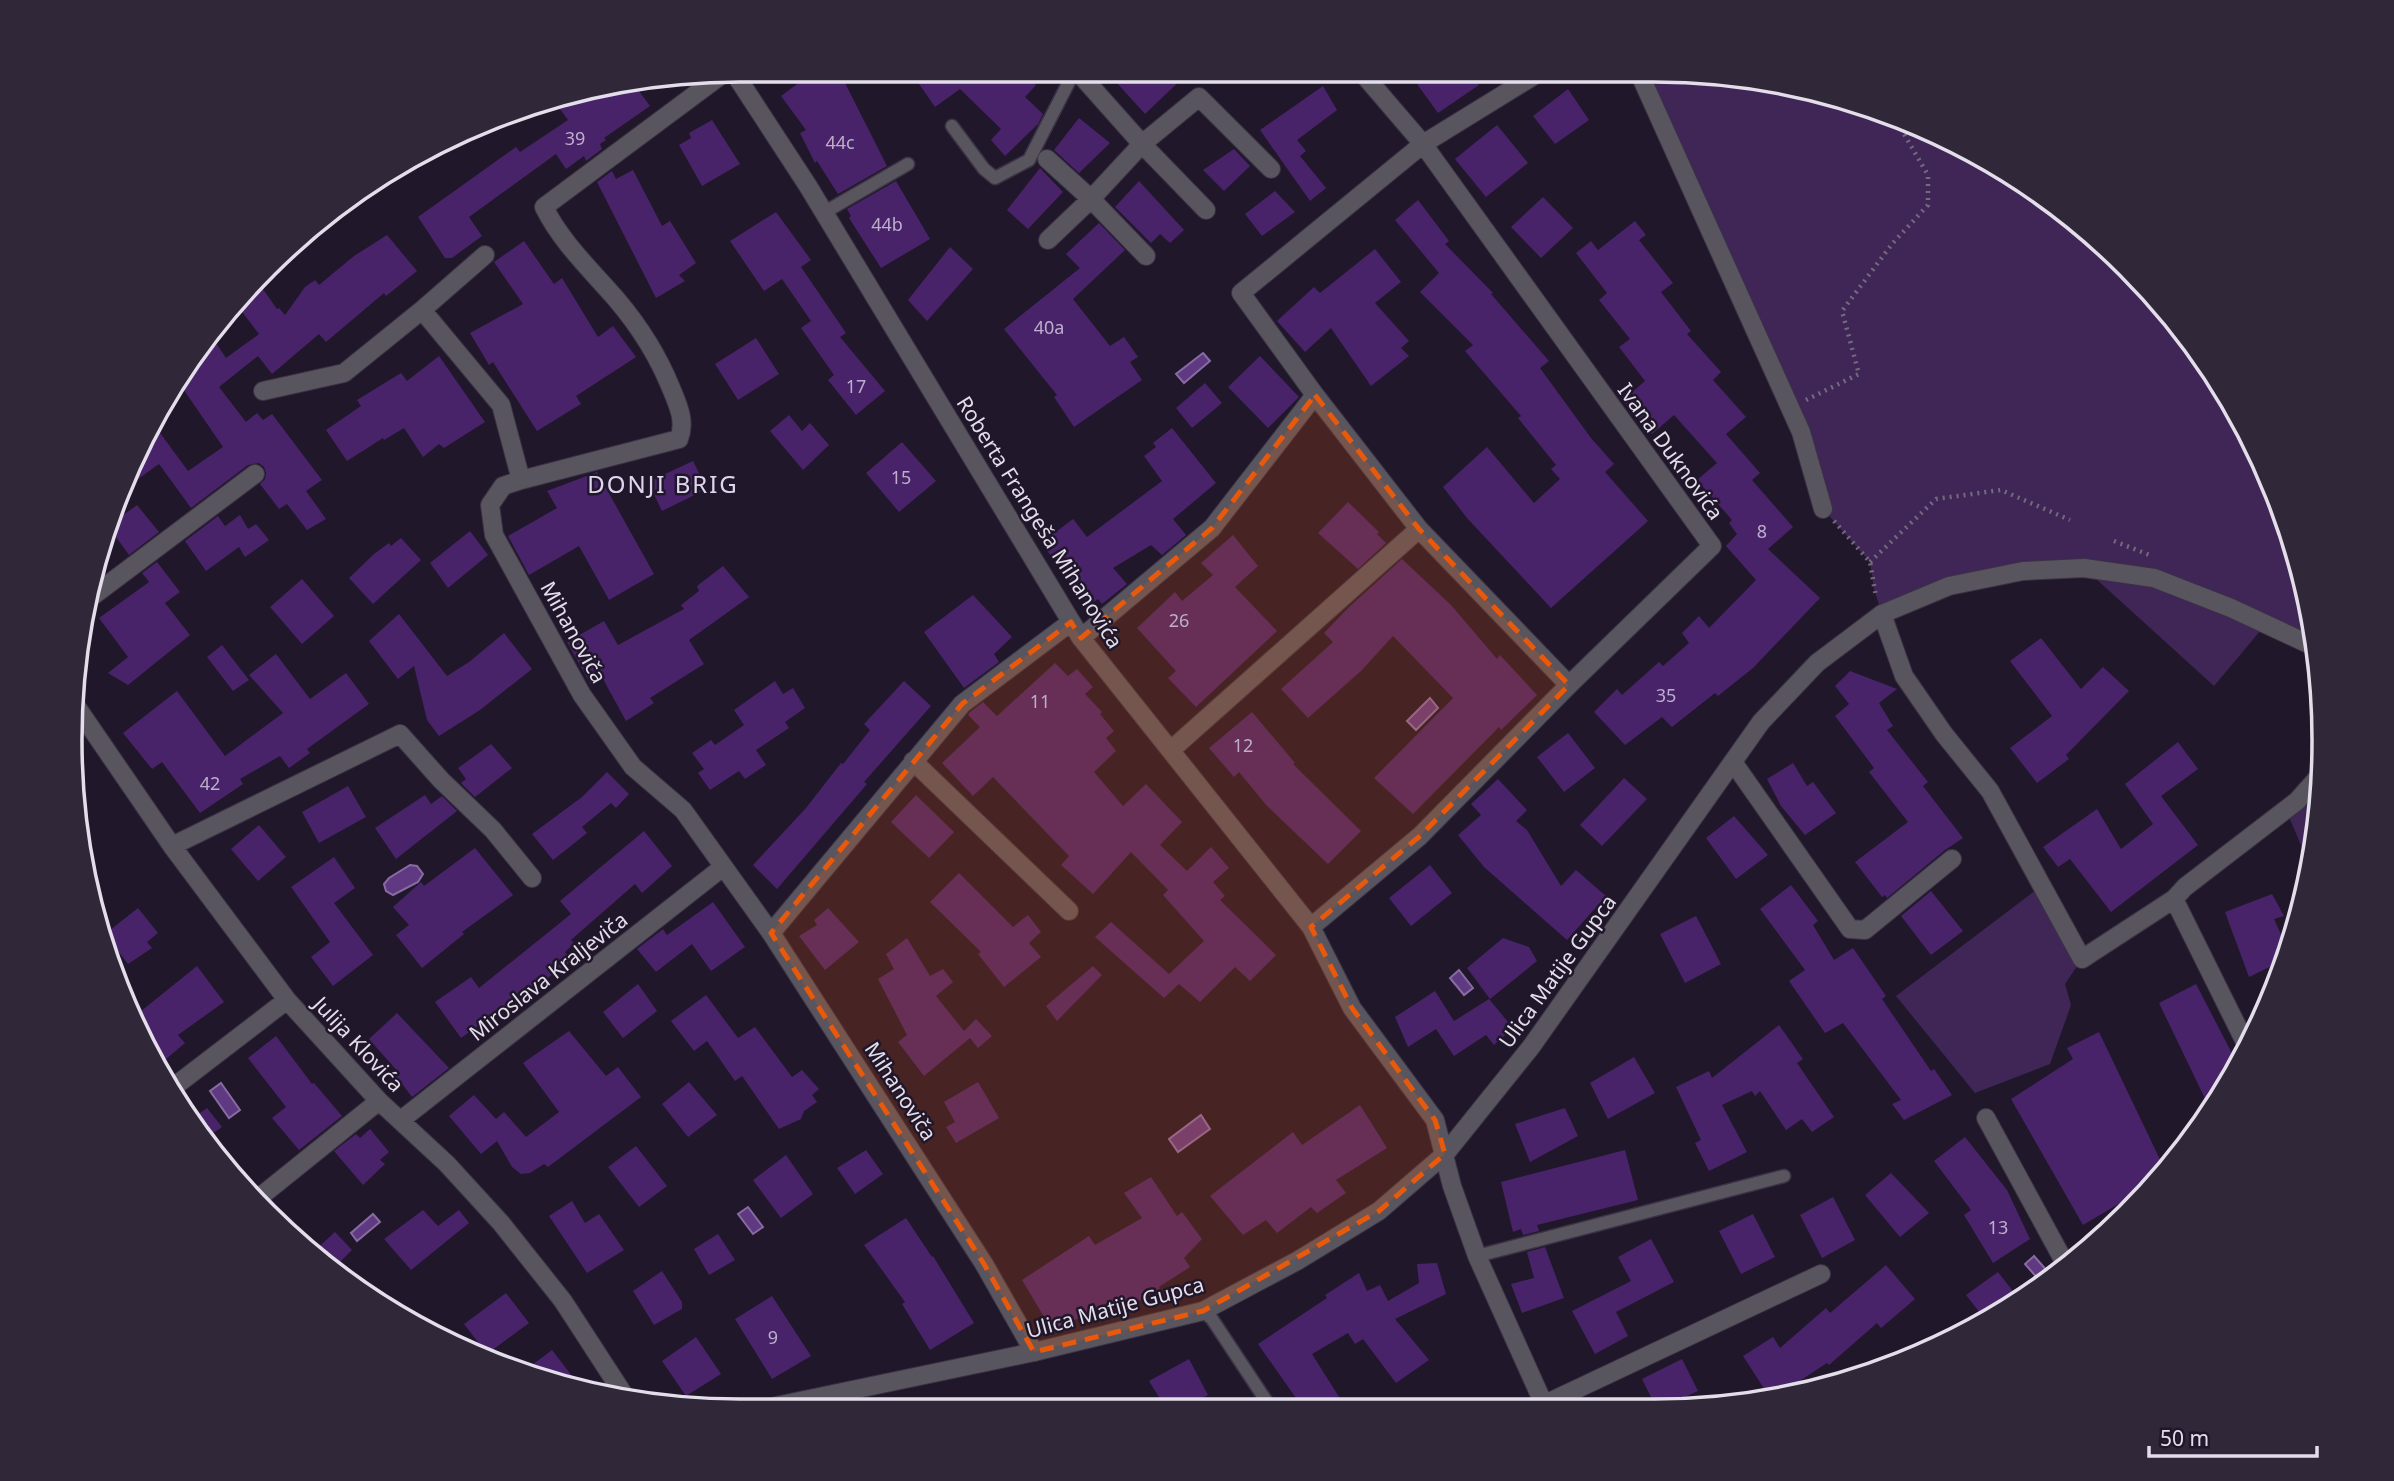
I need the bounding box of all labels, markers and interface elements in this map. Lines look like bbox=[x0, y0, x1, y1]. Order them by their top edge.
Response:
house number: 39 bbox=[565, 126, 585, 150]
house number: 44c bbox=[825, 130, 855, 154]
house number: 44b bbox=[871, 212, 903, 236]
house number: 40a bbox=[1034, 315, 1064, 339]
house number: 17 bbox=[846, 374, 866, 398]
street label: Ivana Duknovića bbox=[1612, 377, 1730, 525]
street label: Roberta Frangeša Mihanovića bbox=[951, 391, 1129, 653]
house number: 15 bbox=[891, 465, 911, 489]
district label: DONJI BRIG bbox=[587, 467, 739, 500]
house number: 8 bbox=[1757, 519, 1767, 543]
street label: Mihanoviča bbox=[534, 576, 614, 688]
house number: 26 bbox=[1169, 608, 1189, 632]
house number: 35 bbox=[1656, 683, 1676, 707]
house number: 11 bbox=[1030, 689, 1050, 713]
house number: 12 bbox=[1233, 733, 1253, 757]
house number: 42 bbox=[200, 771, 220, 795]
street label: Ulica Matije Gupca bbox=[1492, 889, 1622, 1053]
street label: Miroslava Kraljeviča bbox=[463, 905, 633, 1047]
street label: Julija Klovića bbox=[306, 989, 410, 1098]
street label: Mihanoviča bbox=[859, 1036, 943, 1146]
house number: 13 bbox=[1988, 1215, 2008, 1239]
street label: Ulica Matije Gupca bbox=[1023, 1270, 1207, 1344]
house number: 9 bbox=[768, 1325, 778, 1349]
scale bar bbox=[2149, 1414, 2317, 1458]
text: 50 m bbox=[2160, 1424, 2209, 1452]

